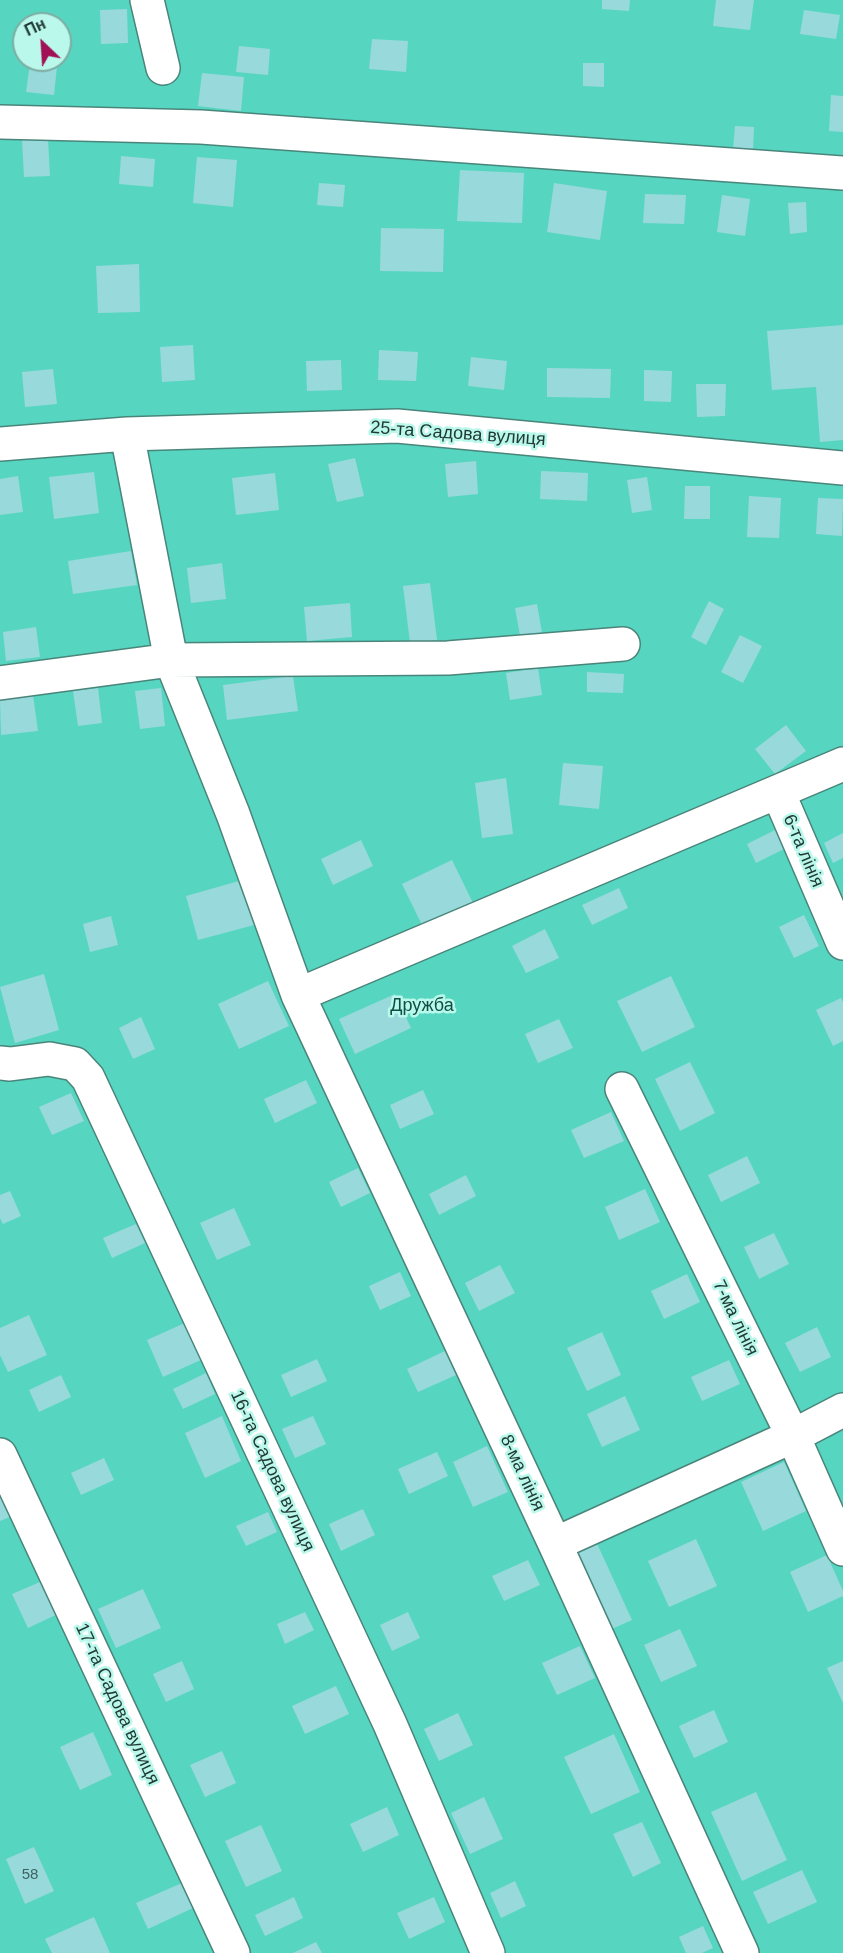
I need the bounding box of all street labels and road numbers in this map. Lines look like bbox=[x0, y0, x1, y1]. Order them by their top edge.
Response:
street label: 25-та Садова вулиця bbox=[370, 417, 546, 451]
street label: 6-та лінія bbox=[778, 811, 828, 891]
street label: 7-ма лінія bbox=[707, 1277, 763, 1359]
street label: 16-та Садова вулиця bbox=[225, 1387, 319, 1555]
street label: 8-ма лінія bbox=[495, 1431, 549, 1515]
street label: 17-та Садова вулиця bbox=[70, 1620, 164, 1788]

